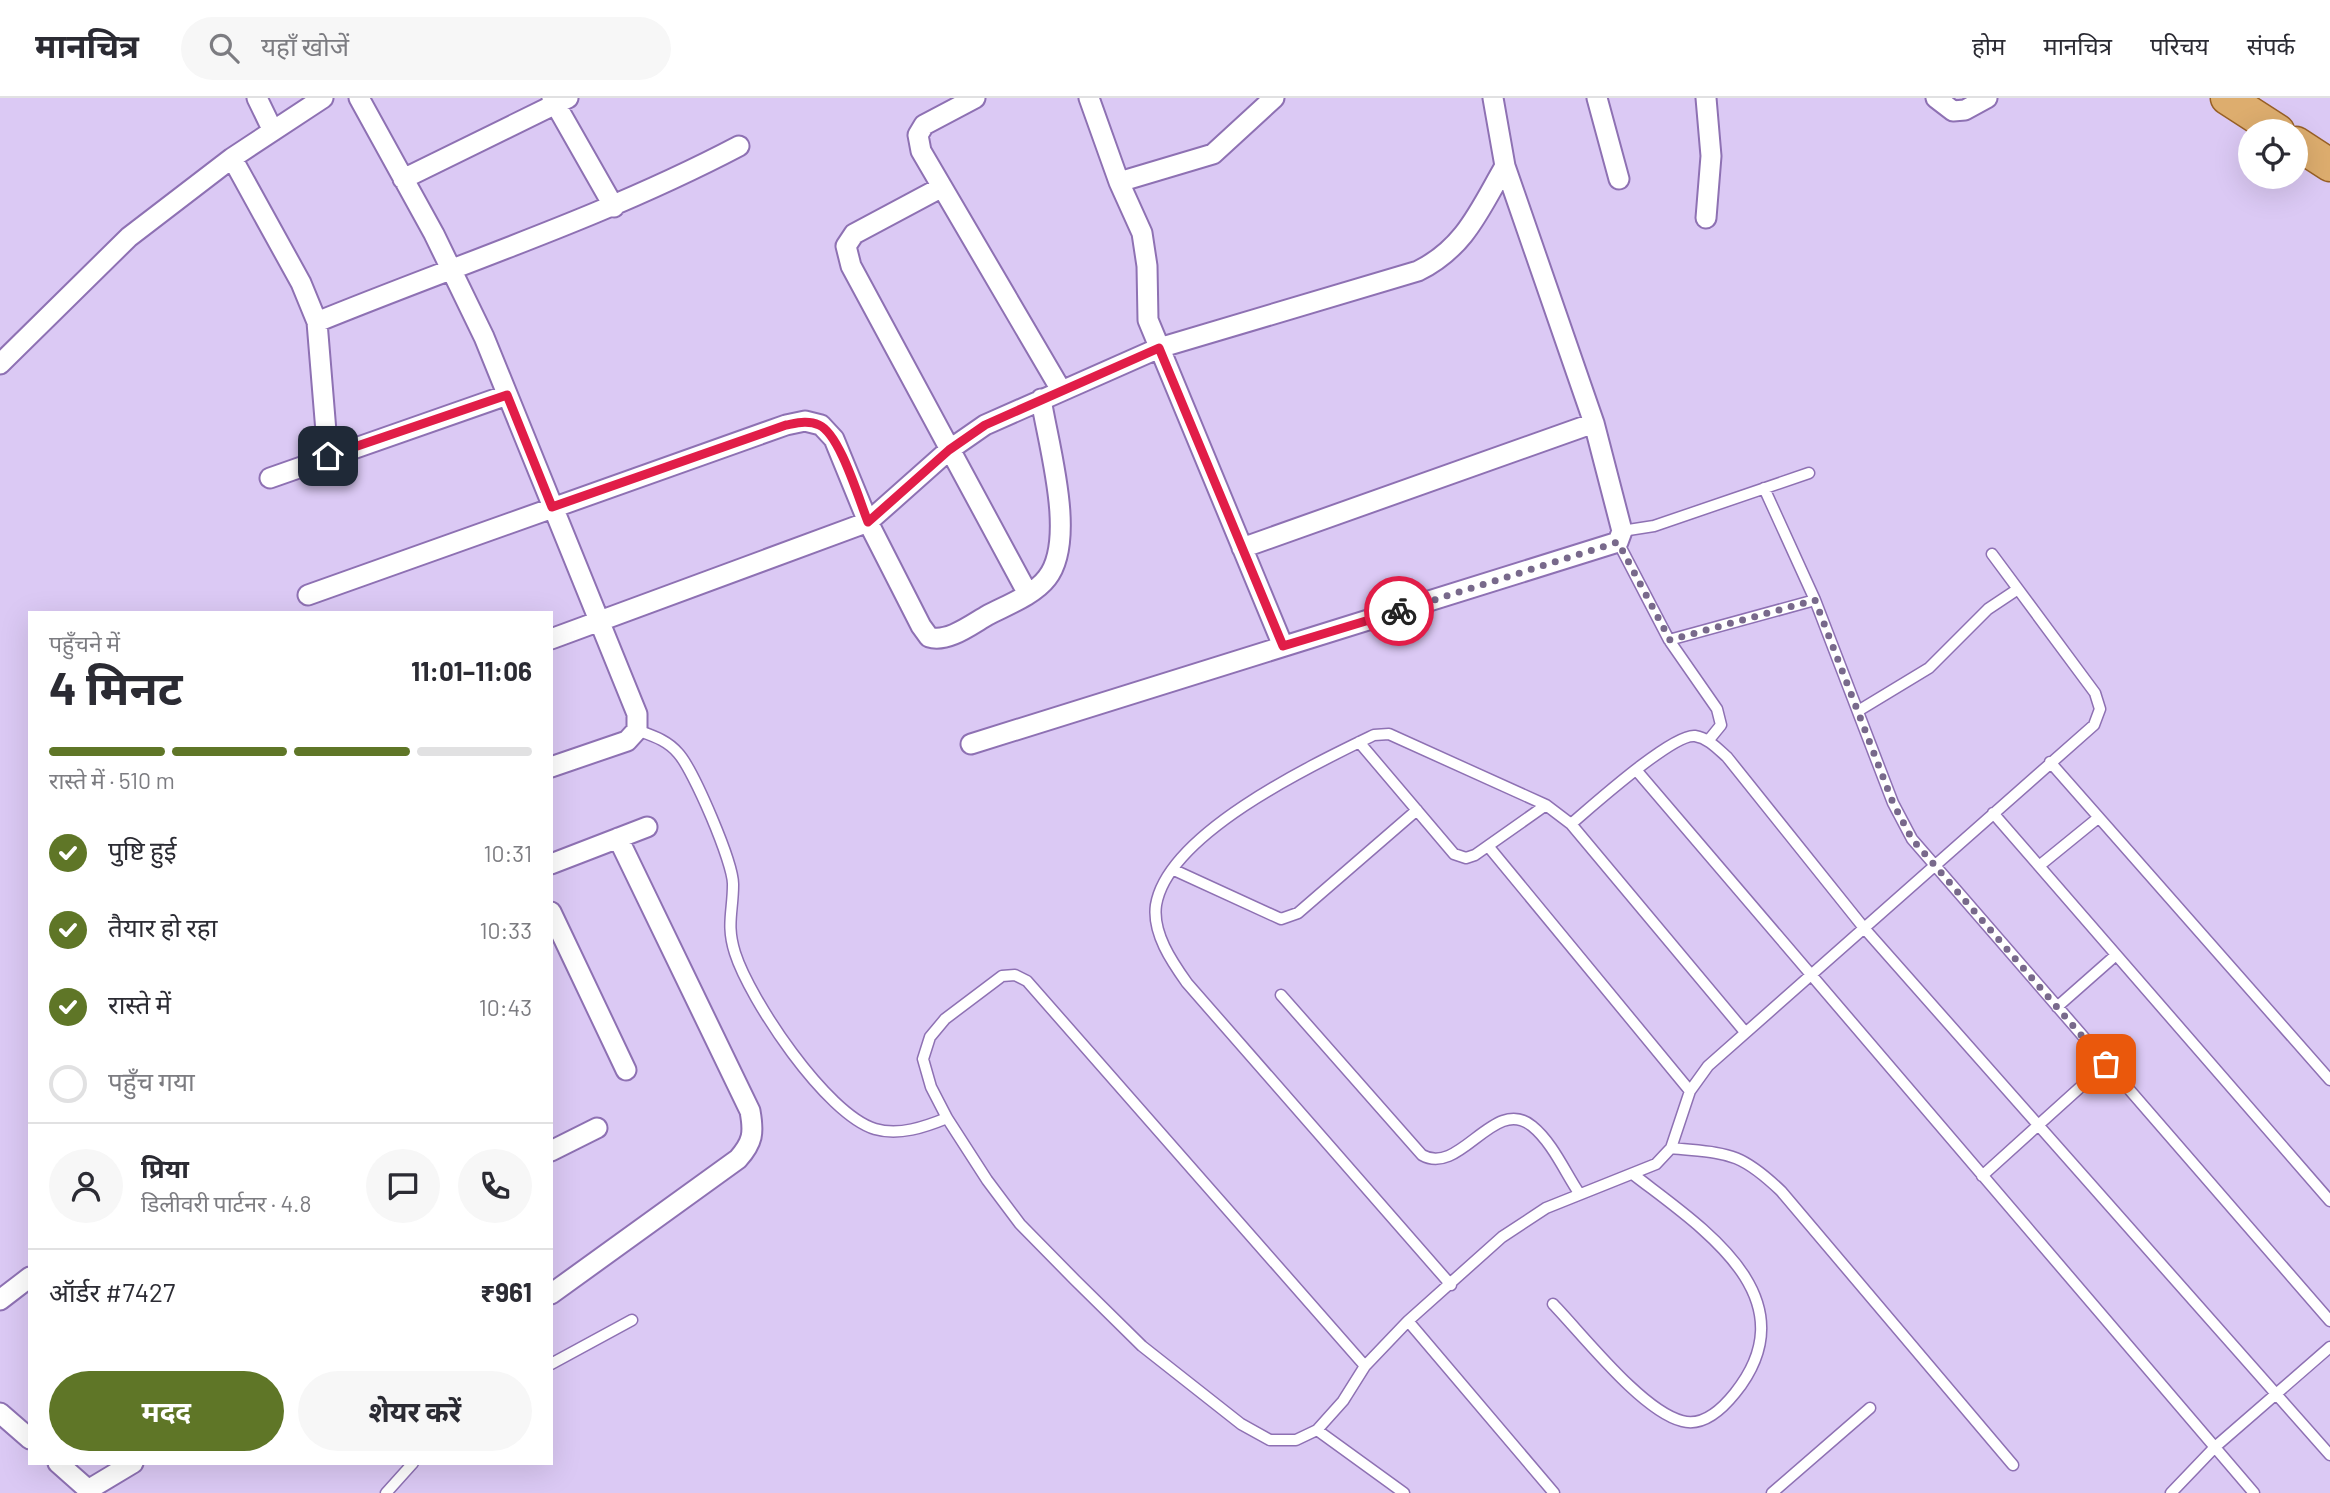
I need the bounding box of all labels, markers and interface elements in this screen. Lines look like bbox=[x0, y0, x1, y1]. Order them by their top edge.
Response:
search box bbox=[181, 17, 671, 80]
text: मानचित्र bbox=[35, 25, 139, 65]
icon: search bbox=[205, 29, 243, 67]
text: यहाँ खोजें bbox=[261, 30, 349, 61]
text: होम bbox=[1972, 31, 2005, 60]
text: मानचित्र bbox=[2043, 31, 2112, 60]
text: परिचय bbox=[2150, 31, 2209, 60]
text: संपर्क bbox=[2247, 31, 2295, 60]
map controls bbox=[2238, 119, 2308, 189]
button: locate bbox=[2238, 119, 2308, 189]
pin bbox=[298, 426, 358, 486]
icon: home bbox=[309, 437, 347, 475]
courier bbox=[1364, 576, 1434, 646]
icon: bike bbox=[1380, 592, 1418, 630]
text: पहुँचने में bbox=[49, 629, 120, 657]
text: 11:01–11:06 bbox=[411, 655, 532, 686]
text: 4 मिनट bbox=[49, 659, 183, 714]
text: रास्ते में · 510 m bbox=[49, 766, 175, 794]
icon: check bbox=[49, 834, 87, 872]
text: पुष्टि हुई bbox=[108, 834, 176, 865]
text: 10:31 bbox=[483, 839, 532, 867]
icon: check bbox=[49, 911, 87, 949]
text: तैयार हो रहा bbox=[108, 911, 217, 942]
text: 10:33 bbox=[479, 916, 532, 944]
icon: check bbox=[49, 988, 87, 1026]
text: रास्ते में bbox=[108, 988, 171, 1019]
text: 10:43 bbox=[479, 993, 532, 1021]
pin bbox=[2076, 1034, 2136, 1094]
icon: bag bbox=[2087, 1045, 2125, 1083]
text: पहुँच गया bbox=[108, 1065, 195, 1096]
button: person bbox=[49, 1149, 123, 1223]
button: chat bbox=[366, 1149, 440, 1223]
button: phone bbox=[458, 1149, 532, 1223]
text: प्रिया bbox=[141, 1152, 189, 1183]
text: डिलीवरी पार्टनर · 4.8 bbox=[141, 1189, 311, 1217]
text: ऑर्डर #7427 bbox=[49, 1276, 175, 1307]
text: ₹961 bbox=[480, 1276, 532, 1307]
button: मदद bbox=[49, 1371, 284, 1451]
button: शेयर करें bbox=[298, 1371, 532, 1451]

